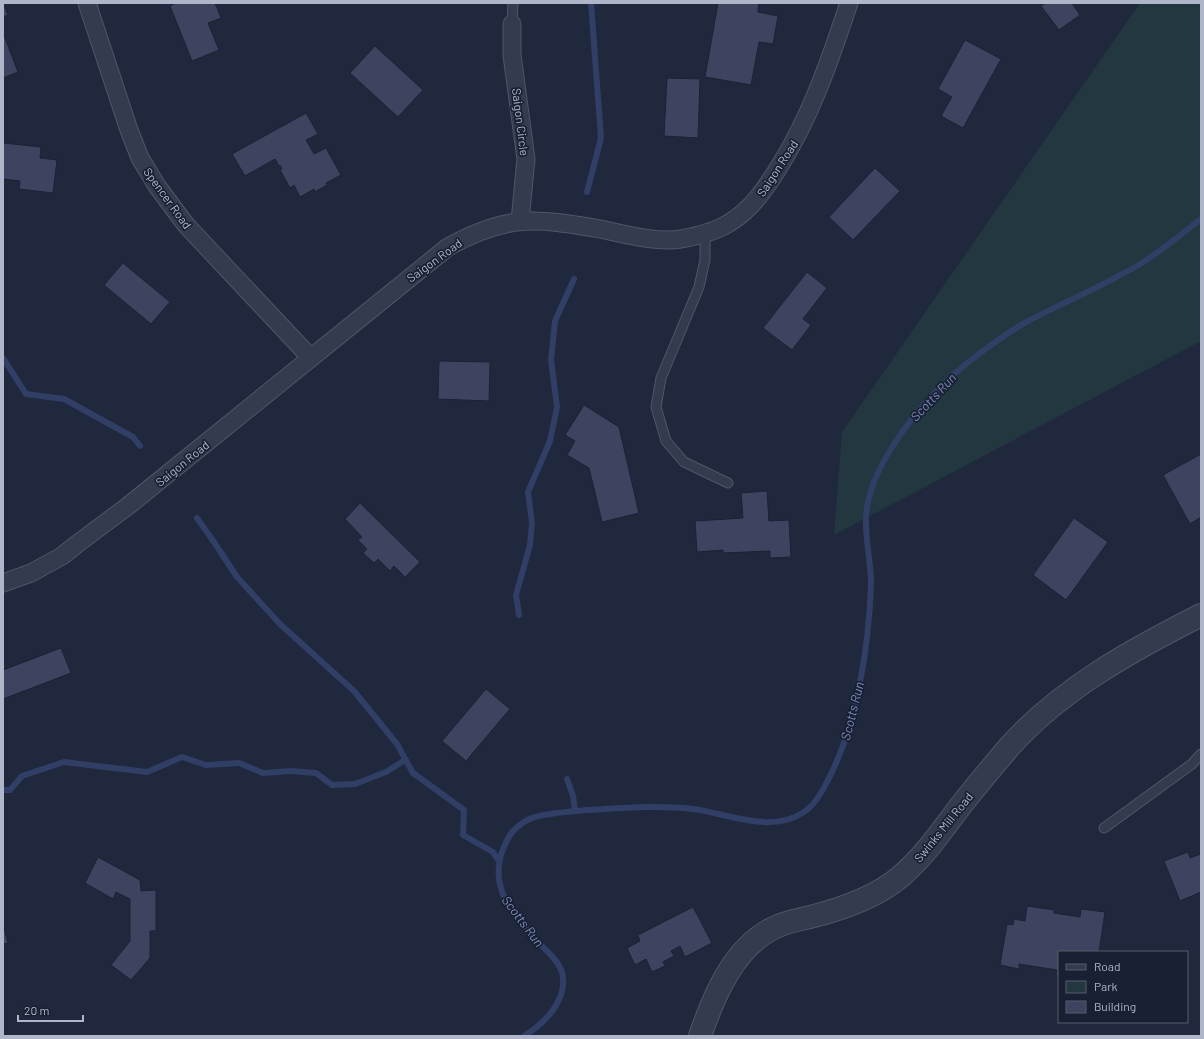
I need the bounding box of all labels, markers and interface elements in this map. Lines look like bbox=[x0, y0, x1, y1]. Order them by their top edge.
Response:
street label: Saigon Circle bbox=[510, 87, 532, 157]
street label: Saigon Road bbox=[754, 137, 800, 199]
street label: Spencer Road bbox=[141, 165, 195, 231]
street label: Saigon Road bbox=[404, 235, 464, 285]
water label: Scotts Run bbox=[907, 370, 959, 424]
street label: Saigon Road bbox=[153, 437, 211, 489]
water label: Scotts Run bbox=[837, 680, 867, 742]
street label: Swinks Mill Road bbox=[911, 789, 975, 865]
water label: Scotts Run bbox=[499, 892, 547, 950]
legend bbox=[1058, 951, 1188, 1023]
text: Road bbox=[1094, 959, 1121, 973]
text: Park bbox=[1094, 979, 1118, 993]
scale bar bbox=[18, 997, 83, 1023]
text: Building bbox=[1094, 999, 1136, 1013]
text: 20 m bbox=[24, 1003, 50, 1017]

